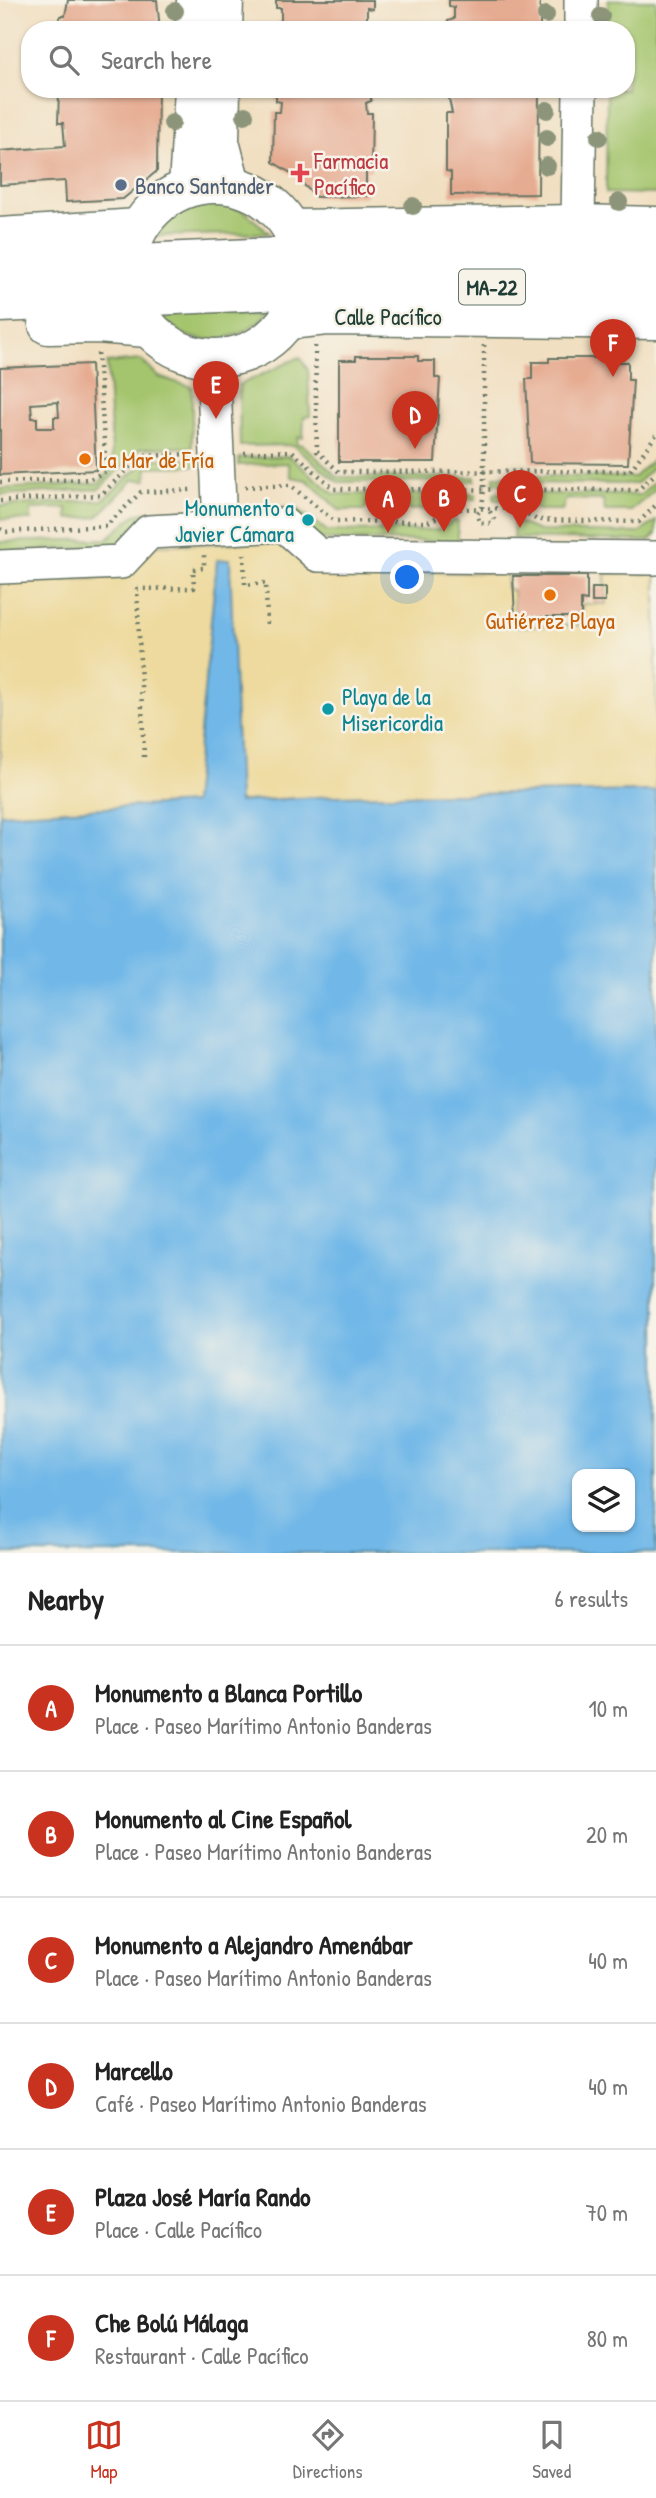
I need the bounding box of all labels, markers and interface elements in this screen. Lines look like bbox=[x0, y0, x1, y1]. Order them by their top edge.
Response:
search box bbox=[21, 21, 635, 98]
icon: search bbox=[45, 41, 83, 79]
text: Search here bbox=[101, 42, 212, 77]
place label: Farmacia Pacífico bbox=[313, 145, 388, 202]
marker: Farmacia Pacífico bbox=[292, 165, 308, 181]
place label: Banco Santander bbox=[135, 170, 274, 201]
marker: Banco Santander bbox=[113, 177, 129, 193]
road number: MA-22 bbox=[459, 270, 525, 304]
street label: Calle Pacífico bbox=[334, 301, 442, 332]
pin: F bbox=[590, 319, 636, 377]
pin: E bbox=[193, 361, 239, 419]
pin: D bbox=[392, 391, 438, 449]
place label: La Mar de Fría bbox=[99, 444, 214, 475]
marker: La Mar de Fría bbox=[77, 451, 93, 467]
pin: C bbox=[497, 470, 543, 528]
pin: B bbox=[421, 474, 467, 532]
pin: A bbox=[365, 475, 411, 533]
place label: Monumento a Javier Cámara bbox=[175, 492, 294, 549]
marker: Monumento a Javier Cámara bbox=[300, 512, 316, 528]
your location bbox=[390, 560, 424, 594]
marker: Gutiérrez Playa bbox=[542, 587, 558, 603]
place label: Gutiérrez Playa bbox=[485, 605, 615, 636]
place label: Playa de la Misericordia bbox=[342, 681, 443, 738]
marker: Playa de la Misericordia bbox=[320, 701, 336, 717]
map controls bbox=[572, 1469, 635, 1532]
button: layers bbox=[572, 1469, 635, 1532]
text: Nearby bbox=[28, 1579, 104, 1619]
text: 6 results bbox=[555, 1583, 628, 1614]
text: Monumento a Blanca Portillo bbox=[95, 1675, 362, 1710]
text: A bbox=[45, 1693, 57, 1724]
text: 10 m bbox=[588, 1693, 628, 1724]
text: Place · Paseo Marítimo Antonio Banderas bbox=[95, 1710, 432, 1741]
text: Monumento al Cine Español bbox=[95, 1801, 352, 1836]
text: B bbox=[45, 1819, 57, 1850]
text: 20 m bbox=[586, 1819, 628, 1850]
text: Place · Paseo Marítimo Antonio Banderas bbox=[95, 1836, 432, 1867]
text: Monumento a Alejandro Amenábar bbox=[95, 1927, 413, 1962]
text: C bbox=[45, 1945, 57, 1976]
text: 40 m bbox=[588, 1945, 628, 1976]
text: Place · Paseo Marítimo Antonio Banderas bbox=[95, 1962, 432, 1993]
text: Marcello bbox=[95, 2053, 173, 2088]
text: D bbox=[46, 2071, 56, 2102]
text: 40 m bbox=[588, 2071, 628, 2102]
text: Café · Paseo Marítimo Antonio Banderas bbox=[95, 2088, 427, 2119]
text: Plaza José María Rando bbox=[95, 2179, 310, 2214]
text: E bbox=[46, 2197, 56, 2228]
text: 70 m bbox=[585, 2197, 628, 2228]
text: Place · Calle Pacífico bbox=[95, 2214, 262, 2245]
text: Che Bolú Málaga bbox=[95, 2305, 248, 2340]
text: F bbox=[47, 2323, 55, 2354]
text: 80 m bbox=[587, 2323, 628, 2354]
text: Restaurant · Calle Pacífico bbox=[95, 2340, 308, 2371]
tab: Map bbox=[85, 2416, 123, 2484]
tab: Directions bbox=[293, 2416, 363, 2484]
tab: Saved bbox=[532, 2416, 571, 2484]

